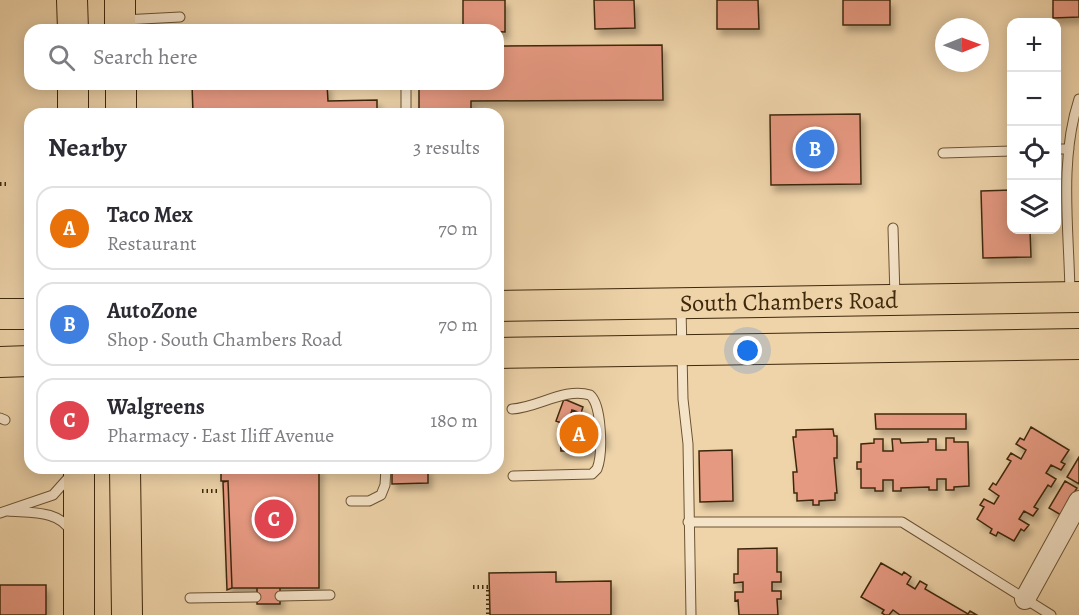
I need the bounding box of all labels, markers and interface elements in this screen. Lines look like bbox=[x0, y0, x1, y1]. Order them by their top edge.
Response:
north arrow bbox=[935, 18, 989, 72]
map controls bbox=[1007, 18, 1061, 234]
button: + bbox=[1007, 18, 1061, 72]
search box bbox=[24, 24, 504, 90]
icon: search bbox=[45, 41, 78, 74]
text: Search here bbox=[93, 42, 198, 72]
button: − bbox=[1007, 72, 1061, 126]
pin: B bbox=[796, 126, 834, 172]
button: locate bbox=[1007, 126, 1061, 180]
text: Nearby bbox=[48, 130, 127, 165]
text: 3 results bbox=[413, 134, 480, 161]
button: layers bbox=[1007, 180, 1061, 234]
text: Taco Mex bbox=[107, 200, 193, 230]
text: A bbox=[63, 215, 76, 242]
text: 70 m bbox=[438, 215, 478, 242]
text: Restaurant bbox=[107, 230, 197, 257]
street label: South Chambers Road bbox=[680, 284, 898, 319]
text: AutoZone bbox=[107, 296, 197, 326]
text: B bbox=[63, 311, 76, 338]
text: 70 m bbox=[438, 311, 478, 338]
text: Shop · South Chambers Road bbox=[107, 326, 342, 353]
your location bbox=[733, 336, 762, 365]
text: Walgreens bbox=[107, 392, 205, 422]
text: C bbox=[63, 407, 76, 434]
text: 180 m bbox=[430, 407, 478, 434]
pin: A bbox=[560, 412, 598, 456]
text: Pharmacy · East Iliff Avenue bbox=[107, 422, 334, 449]
pin: C bbox=[254, 496, 294, 542]

